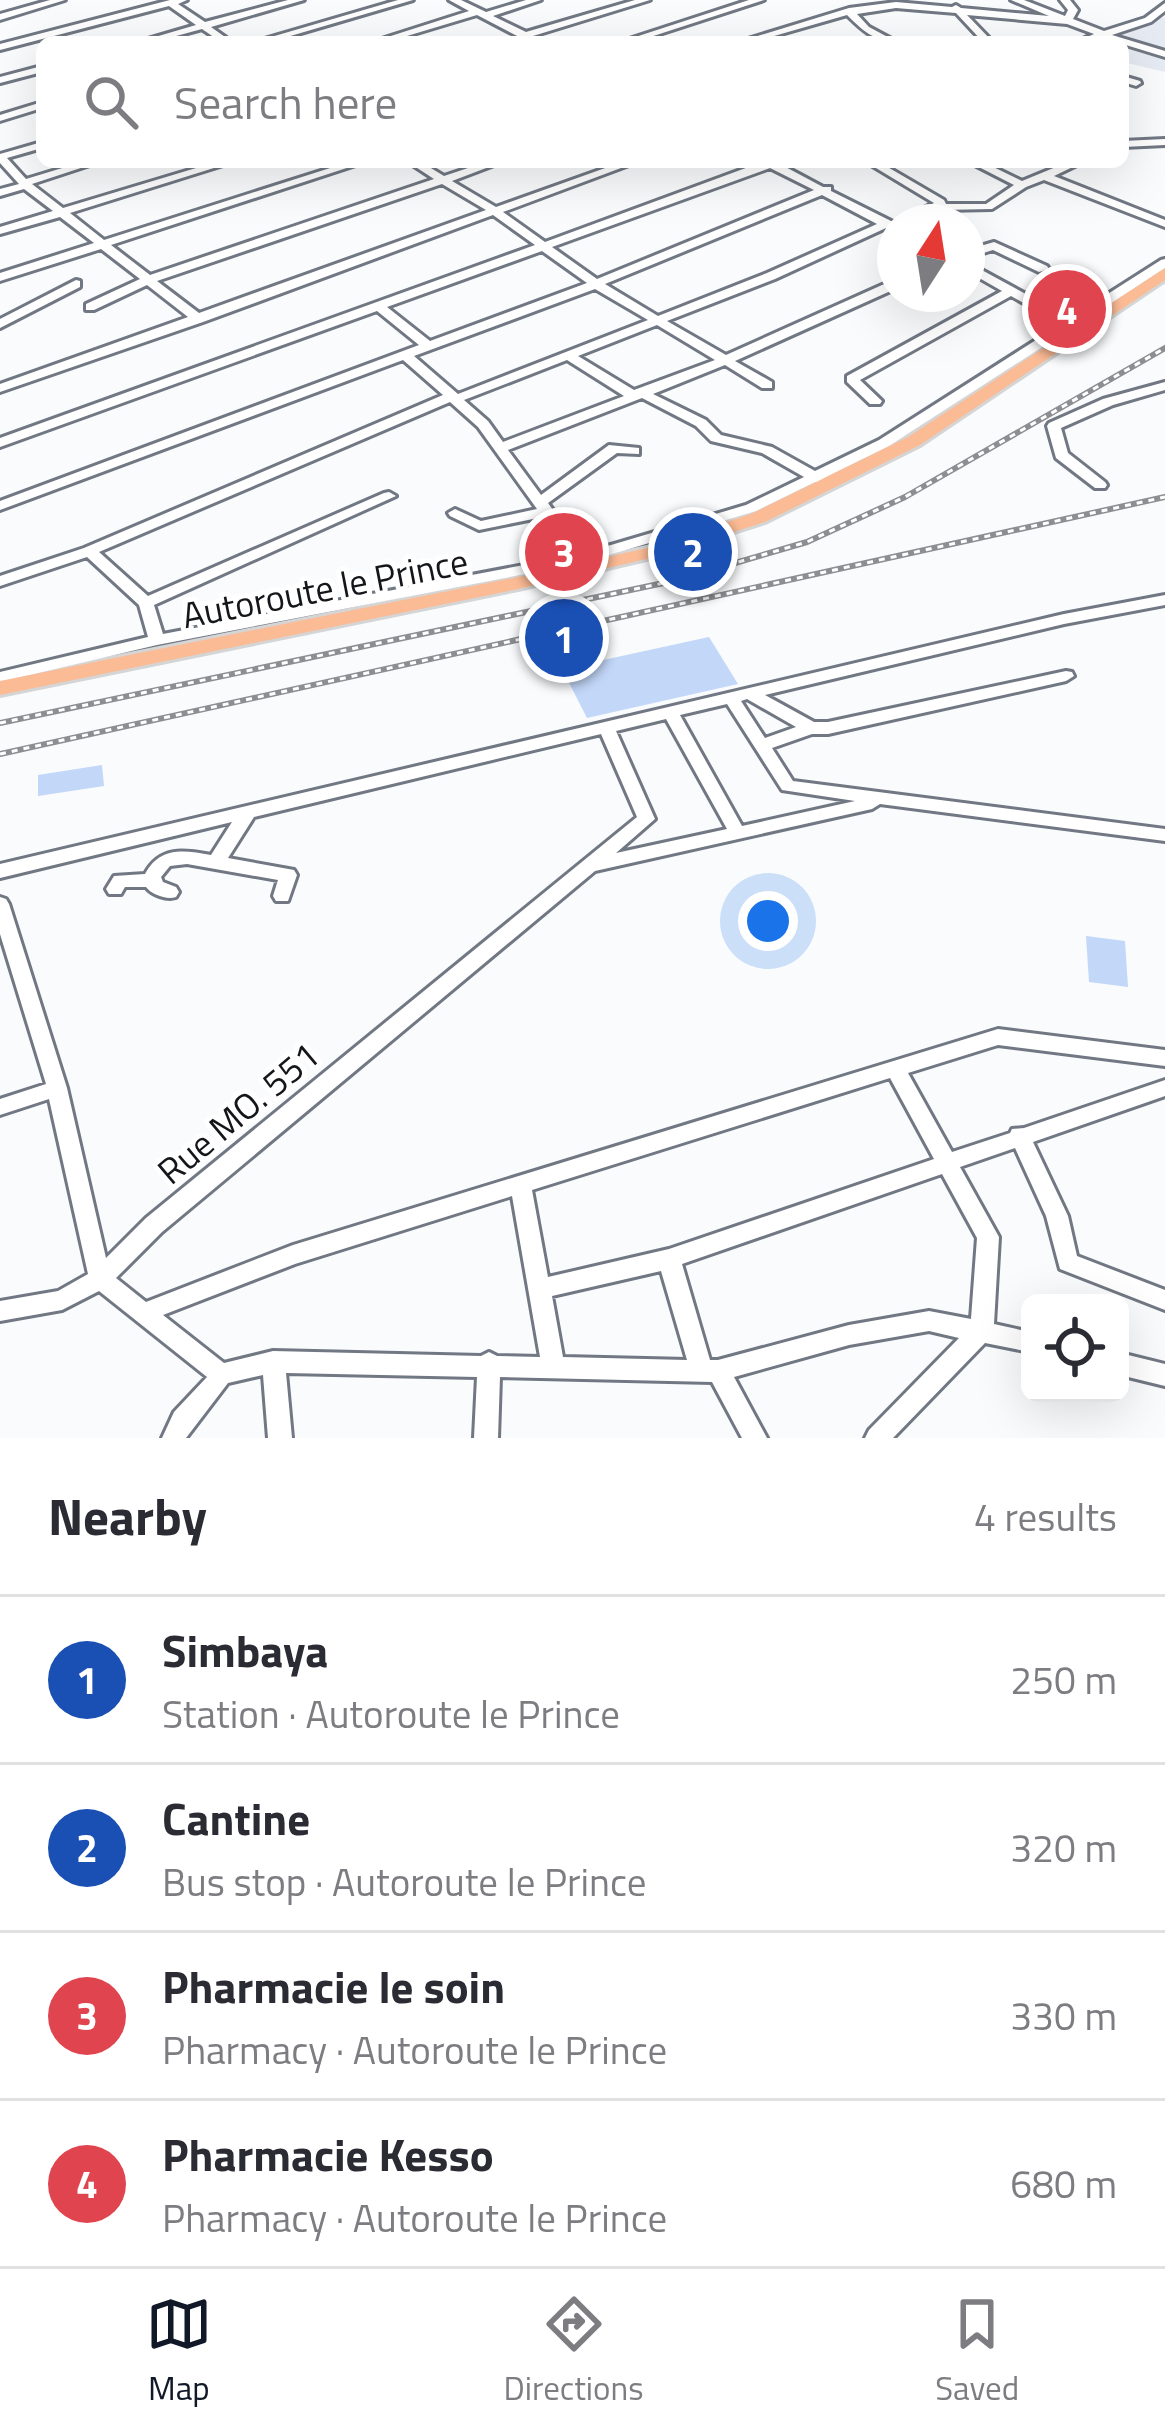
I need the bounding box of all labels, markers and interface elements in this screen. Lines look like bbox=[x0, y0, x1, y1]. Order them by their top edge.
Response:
search box bbox=[36, 36, 1129, 168]
text: Search here bbox=[174, 68, 397, 136]
icon: search bbox=[78, 69, 144, 135]
north arrow bbox=[877, 204, 985, 312]
pin: 4 bbox=[1028, 264, 1106, 354]
pin: 3 bbox=[525, 507, 603, 597]
pin: 2 bbox=[654, 507, 732, 597]
street label: Autoroute le Prince bbox=[177, 533, 473, 642]
pin: 1 bbox=[525, 593, 603, 683]
your location bbox=[738, 891, 798, 951]
street label: Rue MO. 551 bbox=[145, 1028, 331, 1197]
map controls bbox=[1021, 1294, 1129, 1402]
button: locate bbox=[1021, 1294, 1129, 1402]
text: Nearby bbox=[48, 1477, 207, 1555]
text: 4 results bbox=[974, 1487, 1117, 1546]
text: Simbaya bbox=[162, 1616, 328, 1684]
text: 1 bbox=[76, 1650, 98, 1709]
text: 250 m bbox=[1010, 1650, 1117, 1709]
text: Station · Autoroute le Prince bbox=[162, 1684, 620, 1743]
text: Cantine bbox=[162, 1784, 310, 1852]
text: 2 bbox=[76, 1818, 98, 1877]
text: 320 m bbox=[1010, 1818, 1117, 1877]
text: Bus stop · Autoroute le Prince bbox=[162, 1852, 647, 1911]
text: Pharmacie le soin bbox=[162, 1952, 505, 2020]
text: 3 bbox=[76, 1986, 98, 2045]
text: 330 m bbox=[1010, 1986, 1117, 2045]
text: Pharmacy · Autoroute le Prince bbox=[162, 2020, 667, 2079]
text: Pharmacie Kesso bbox=[162, 2120, 494, 2188]
text: 4 bbox=[76, 2154, 98, 2213]
text: 680 m bbox=[1010, 2154, 1117, 2213]
text: Pharmacy · Autoroute le Prince bbox=[162, 2188, 667, 2247]
tab: Map bbox=[146, 2291, 212, 2413]
tab: Directions bbox=[504, 2291, 643, 2413]
tab: Saved bbox=[935, 2291, 1019, 2413]

